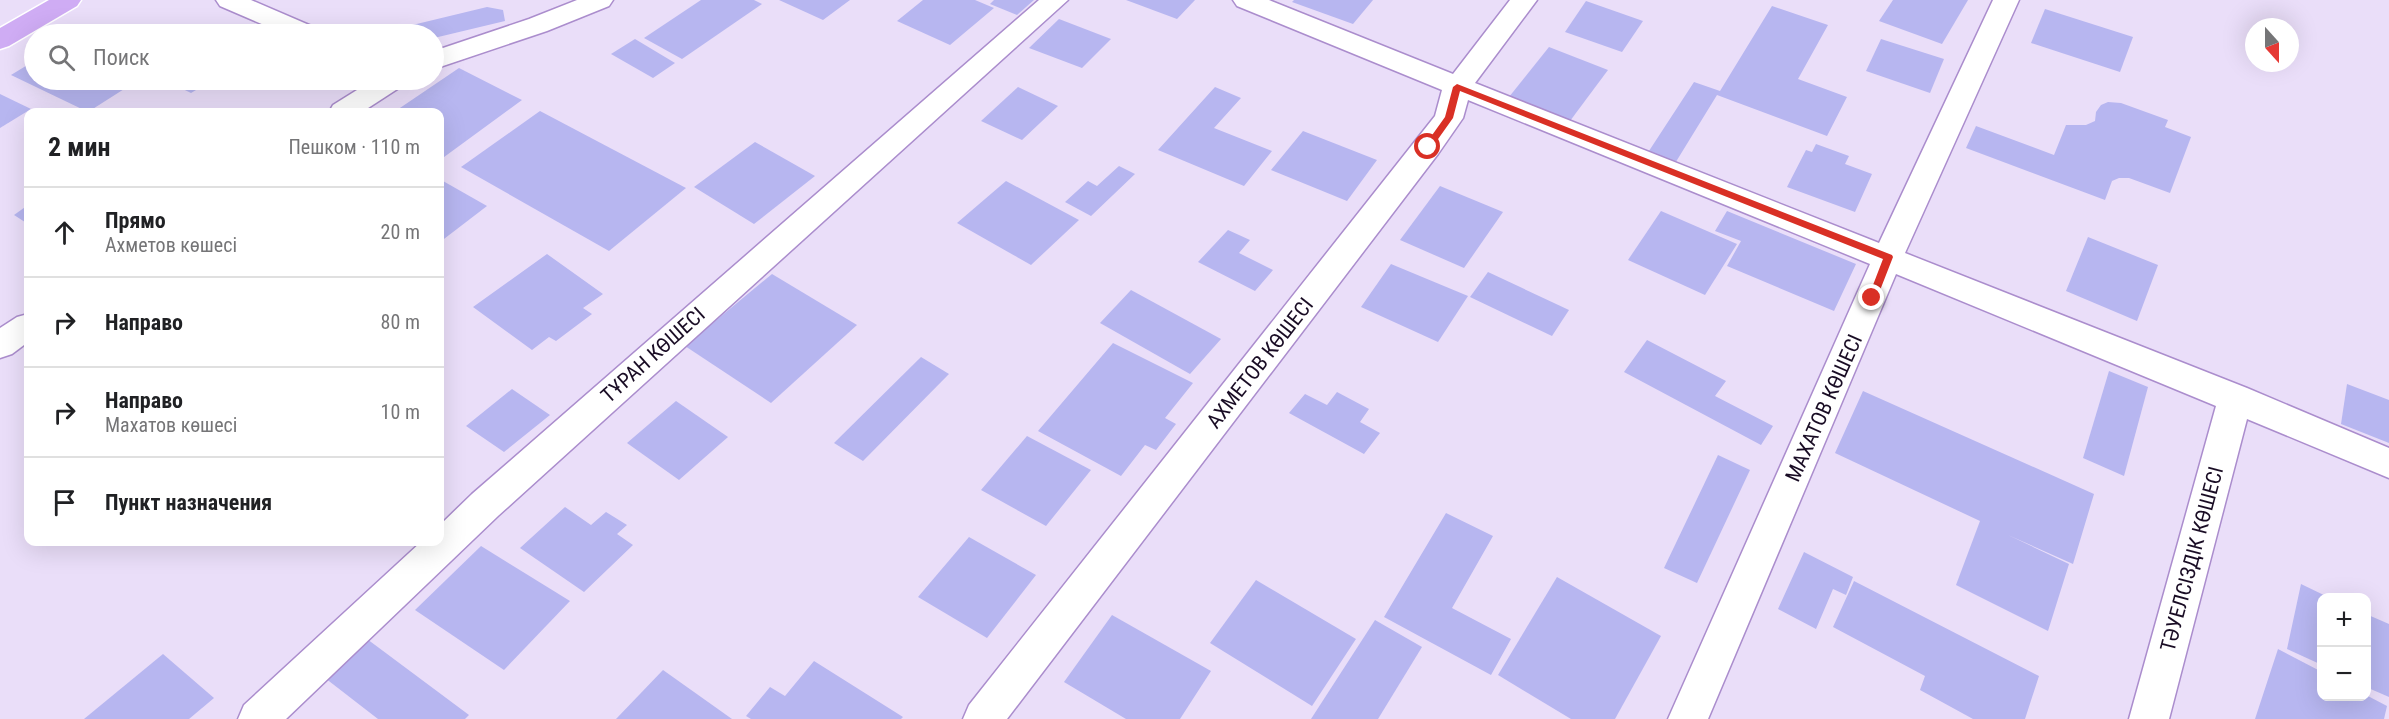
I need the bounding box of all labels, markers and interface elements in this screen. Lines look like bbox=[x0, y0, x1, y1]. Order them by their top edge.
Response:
north arrow bbox=[2245, 18, 2299, 72]
search box bbox=[24, 24, 444, 90]
icon: search bbox=[45, 41, 78, 74]
text: Поиск bbox=[93, 45, 150, 70]
text: 2 мин bbox=[48, 132, 110, 162]
route start bbox=[1414, 133, 1440, 159]
text: Пешком · 110 m bbox=[288, 135, 420, 159]
text: Прямо bbox=[105, 208, 166, 233]
icon: ahead bbox=[48, 216, 81, 249]
text: 20 m bbox=[381, 220, 420, 244]
text: Ахметов көшесі bbox=[105, 233, 237, 257]
route end bbox=[1858, 284, 1884, 310]
street label: АХМЕТОВ КӨШЕСІ bbox=[1202, 293, 1318, 433]
street label: ТҰРАН КӨШЕСІ bbox=[596, 302, 710, 408]
icon: right bbox=[48, 306, 81, 339]
text: Направо bbox=[105, 310, 183, 335]
text: 80 m bbox=[381, 310, 420, 334]
street label: МАХАТОВ КӨШЕСІ bbox=[1781, 331, 1867, 485]
text: Направо bbox=[105, 388, 183, 413]
icon: right bbox=[48, 396, 81, 429]
text: 10 m bbox=[381, 400, 420, 424]
text: Махатов көшесі bbox=[105, 413, 237, 437]
street label: ТӘУЕЛСІЗДІК КӨШЕСІ bbox=[2156, 464, 2228, 654]
icon: arrive bbox=[48, 486, 81, 519]
text: Пункт назначения bbox=[105, 490, 272, 515]
map controls bbox=[2317, 593, 2371, 701]
button: + bbox=[2317, 593, 2371, 647]
button: − bbox=[2317, 647, 2371, 701]

